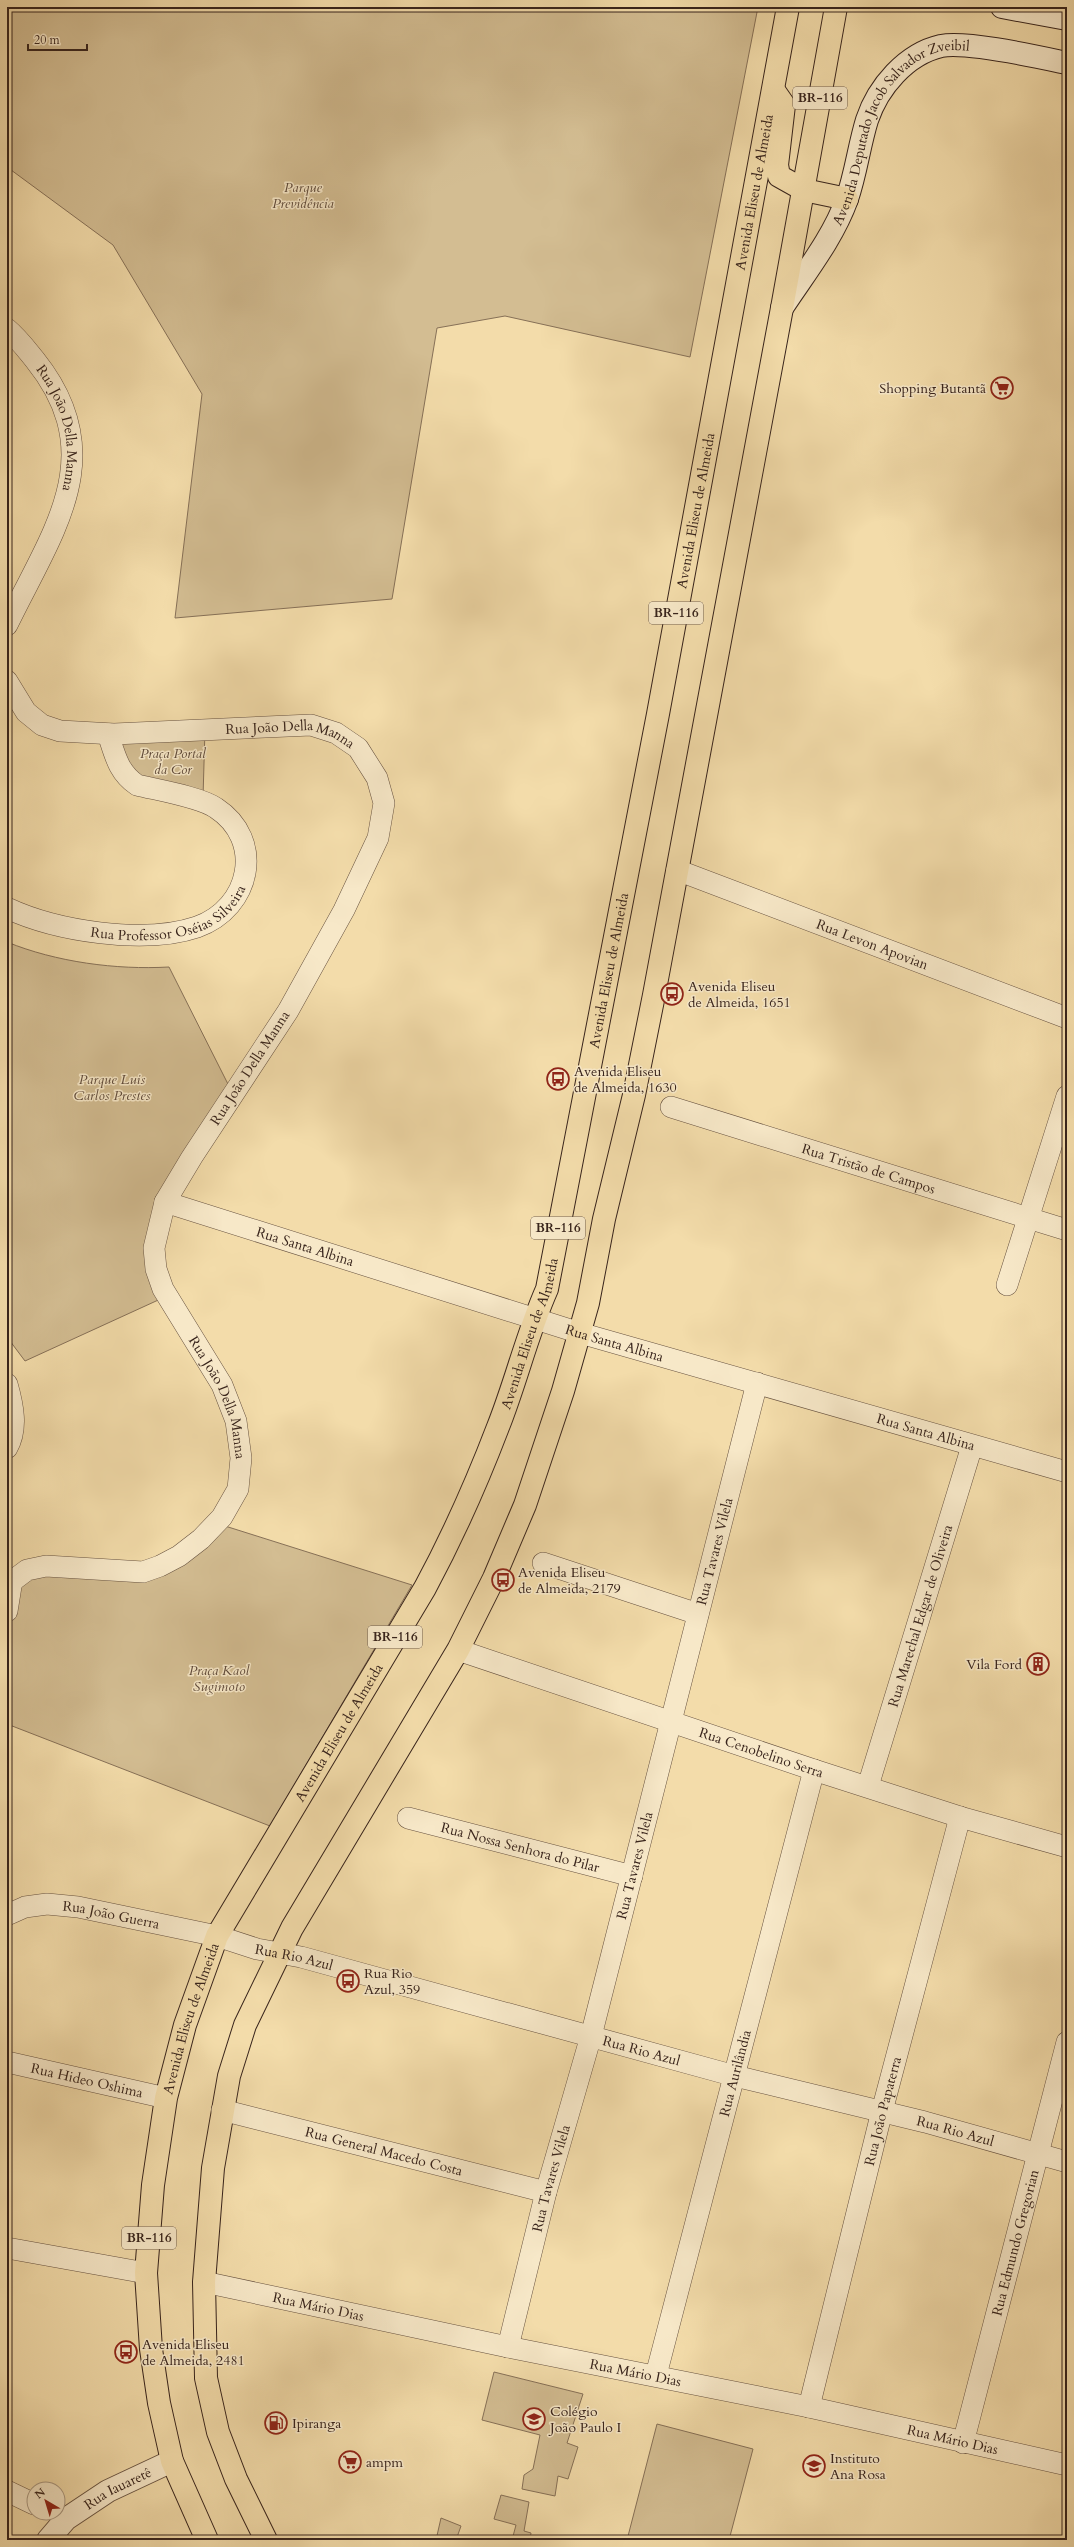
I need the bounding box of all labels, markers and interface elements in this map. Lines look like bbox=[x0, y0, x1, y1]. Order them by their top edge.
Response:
scale bar bbox=[28, 26, 87, 52]
text: 20 m bbox=[34, 32, 61, 48]
street label: Avenida Deputado Jacob Salvador Zveibil bbox=[827, 36, 971, 229]
road number: BR-116 bbox=[793, 87, 847, 109]
street label: Avenida Eliseu de Almeida bbox=[730, 113, 778, 271]
park label: Parque Previdência bbox=[272, 178, 334, 213]
street label: Rua João Della Manna bbox=[32, 361, 82, 493]
supermarket icon: Shopping Butantã bbox=[989, 375, 1015, 401]
place label: Shopping Butantã bbox=[879, 379, 986, 398]
street label: Avenida Eliseu de Almeida bbox=[672, 431, 719, 590]
road number: BR-116 bbox=[649, 602, 703, 624]
street label: Rua João Della Manna bbox=[225, 715, 359, 753]
park label: Praça Portal da Cor bbox=[140, 744, 207, 779]
street label: Rua Professor Oséias Silveira bbox=[90, 882, 250, 945]
street label: Avenida Eliseu de Almeida bbox=[584, 891, 633, 1050]
street label: Rua Levon Apovian bbox=[814, 914, 931, 974]
place label: Avenida Eliseu de Almeida, 1651 bbox=[688, 977, 791, 1012]
bus stop icon: Avenida Eliseu de Almeida, 1651 bbox=[659, 981, 685, 1007]
street label: Rua João Della Manna bbox=[206, 1007, 294, 1129]
place label: Avenida Eliseu de Almeida, 1630 bbox=[574, 1062, 677, 1097]
bus stop icon: Avenida Eliseu de Almeida, 1630 bbox=[545, 1066, 571, 1092]
park label: Parque Luis Carlos Prestes bbox=[74, 1070, 151, 1105]
street label: Rua Tristão de Campos bbox=[799, 1139, 938, 1198]
road number: BR-116 bbox=[531, 1217, 585, 1239]
street label: Rua Santa Albina bbox=[254, 1222, 356, 1271]
street label: Avenida Eliseu de Almeida bbox=[496, 1256, 562, 1412]
street label: Rua Santa Albina bbox=[563, 1319, 666, 1366]
street label: Rua João Della Manna bbox=[185, 1332, 251, 1460]
street label: Rua Santa Albina bbox=[875, 1409, 977, 1455]
street label: Rua Tavares Vilela bbox=[691, 1496, 737, 1607]
street label: Rua Marechal Edgar de Oliveira bbox=[883, 1522, 957, 1709]
place label: Avenida Eliseu de Almeida, 2179 bbox=[518, 1563, 621, 1598]
bus stop icon: Avenida Eliseu de Almeida, 2179 bbox=[490, 1567, 516, 1593]
road number: BR-116 bbox=[368, 1626, 422, 1648]
building icon: Vila Ford bbox=[1025, 1651, 1051, 1677]
place label: Vila Ford bbox=[966, 1655, 1023, 1674]
street label: Avenida Eliseu de Almeida bbox=[290, 1660, 387, 1805]
park label: Praça Kaol Sugimoto bbox=[189, 1661, 251, 1696]
street label: Rua Cenobelino Serra bbox=[697, 1722, 826, 1782]
street label: Rua Tavares Vilela bbox=[612, 1810, 657, 1921]
street label: Rua Nossa Senhora do Pilar bbox=[439, 1817, 603, 1877]
street label: Rua João Guerra bbox=[62, 1896, 161, 1933]
street label: Rua Rio Azul bbox=[253, 1939, 336, 1975]
street label: Avenida Eliseu de Almeida bbox=[158, 1940, 223, 2096]
place label: Rua Rio Azul, 359 bbox=[364, 1964, 420, 1999]
bus stop icon: Rua Rio Azul, 359 bbox=[335, 1968, 361, 1994]
street label: Rua Aurilândia bbox=[714, 2028, 755, 2119]
street label: Rua Rio Azul bbox=[601, 2031, 683, 2070]
street label: Rua João Papaterra bbox=[859, 2054, 906, 2167]
street label: Rua Hideo Oshima bbox=[29, 2058, 145, 2102]
street label: Rua Rio Azul bbox=[915, 2111, 997, 2151]
street label: Rua General Macedo Costa bbox=[303, 2122, 465, 2180]
street label: Rua Tavares Vilela bbox=[527, 2122, 574, 2234]
street label: Rua Edmundo Gregorian bbox=[987, 2167, 1043, 2318]
road number: BR-116 bbox=[122, 2227, 176, 2249]
street label: Rua Mário Dias bbox=[271, 2287, 366, 2326]
place label: Avenida Eliseu de Almeida, 2481 bbox=[142, 2335, 245, 2370]
bus stop icon: Avenida Eliseu de Almeida, 2481 bbox=[113, 2339, 139, 2365]
street label: Rua Mário Dias bbox=[588, 2354, 683, 2391]
place label: Colégio João Paulo I bbox=[548, 2402, 622, 2437]
school or university icon: Colégio João Paulo I bbox=[521, 2406, 547, 2432]
fuel station icon: Ipiranga bbox=[263, 2410, 289, 2436]
place label: Ipiranga bbox=[292, 2414, 341, 2433]
street label: Rua Mário Dias bbox=[905, 2420, 1000, 2459]
supermarket icon: ampm bbox=[337, 2449, 363, 2475]
place label: Instituto Ana Rosa bbox=[830, 2449, 886, 2484]
place label: ampm bbox=[366, 2453, 403, 2472]
school or university icon: Instituto Ana Rosa bbox=[801, 2453, 827, 2479]
street label: Rua Iauaretê bbox=[80, 2462, 155, 2514]
north arrow bbox=[26, 2481, 66, 2521]
text: N bbox=[32, 2484, 49, 2502]

